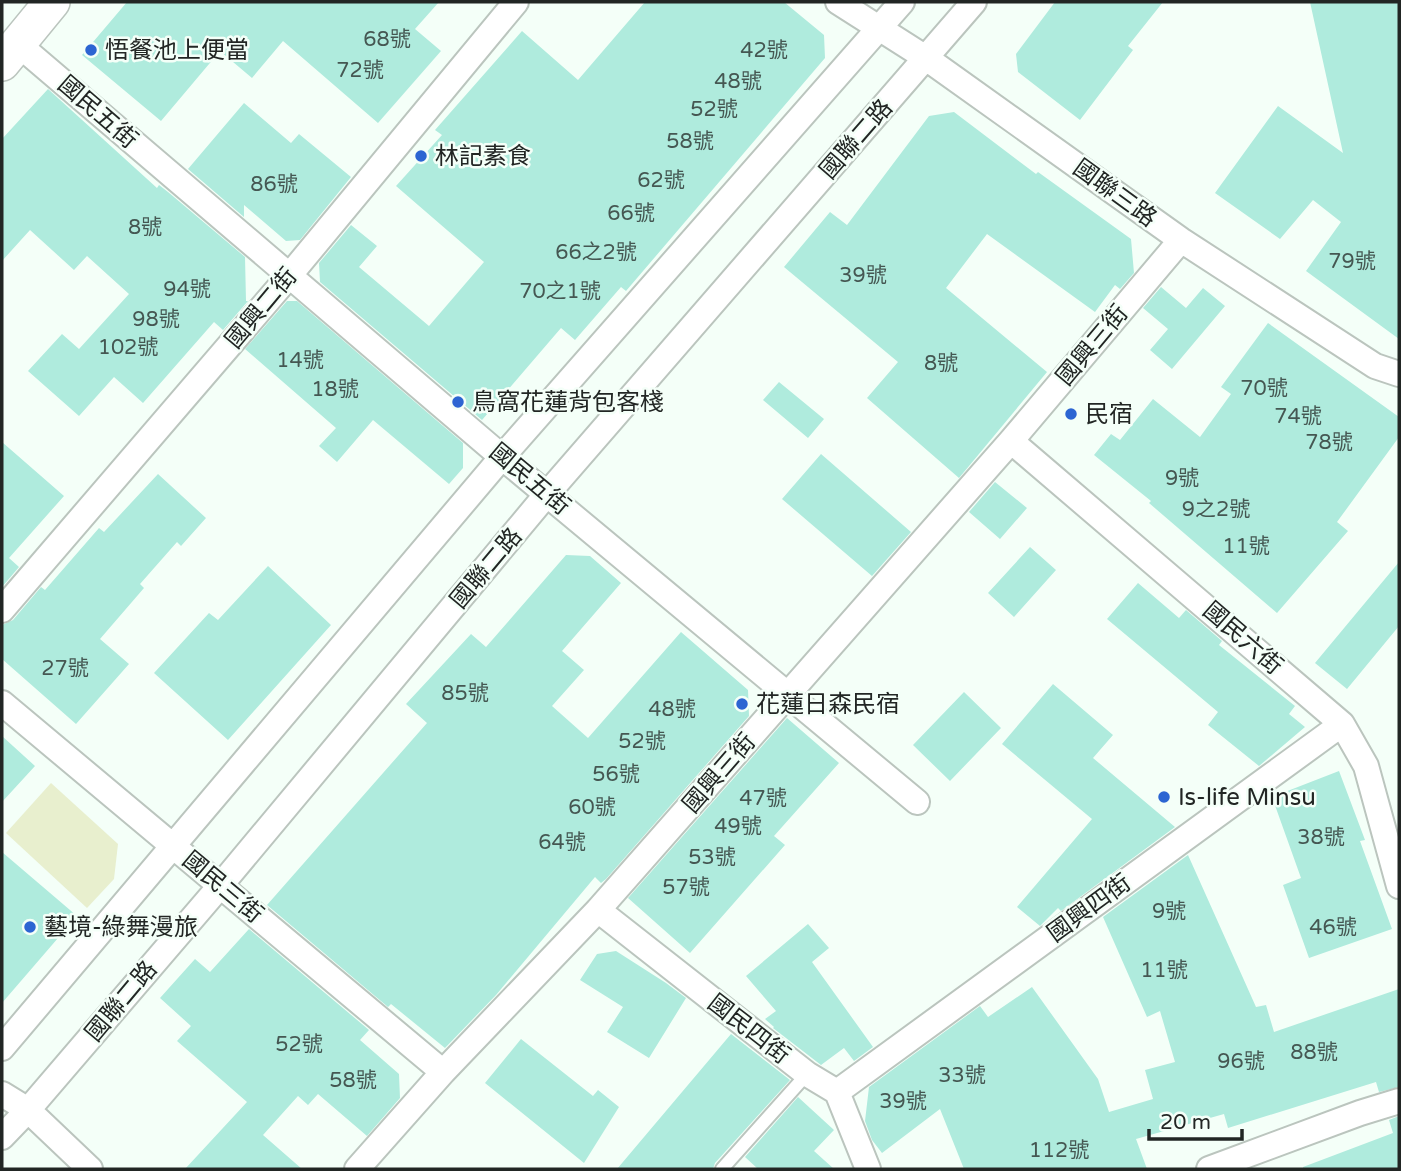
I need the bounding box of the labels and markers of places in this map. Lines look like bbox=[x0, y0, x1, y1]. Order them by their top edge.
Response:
place label: 悟餐池上便當 bbox=[105, 36, 249, 65]
marker: 悟餐池上便當 bbox=[83, 42, 99, 58]
place label: 林記素食 bbox=[435, 142, 531, 171]
marker: 林記素食 bbox=[413, 148, 429, 164]
place label: 鳥窩花蓮背包客棧 bbox=[472, 388, 664, 417]
marker: 鳥窩花蓮背包客棧 bbox=[450, 394, 466, 410]
place label: 民宿 bbox=[1085, 400, 1133, 429]
marker: 民宿 bbox=[1063, 406, 1079, 422]
place label: 花蓮日森民宿 bbox=[756, 690, 900, 719]
marker: 花蓮日森民宿 bbox=[734, 696, 750, 712]
place label: Is-life Minsu bbox=[1178, 783, 1316, 812]
marker: Is-life Minsu bbox=[1156, 789, 1172, 805]
place label: 藝境-綠舞漫旅 bbox=[44, 913, 198, 942]
marker: 藝境-綠舞漫旅 bbox=[22, 919, 38, 935]

